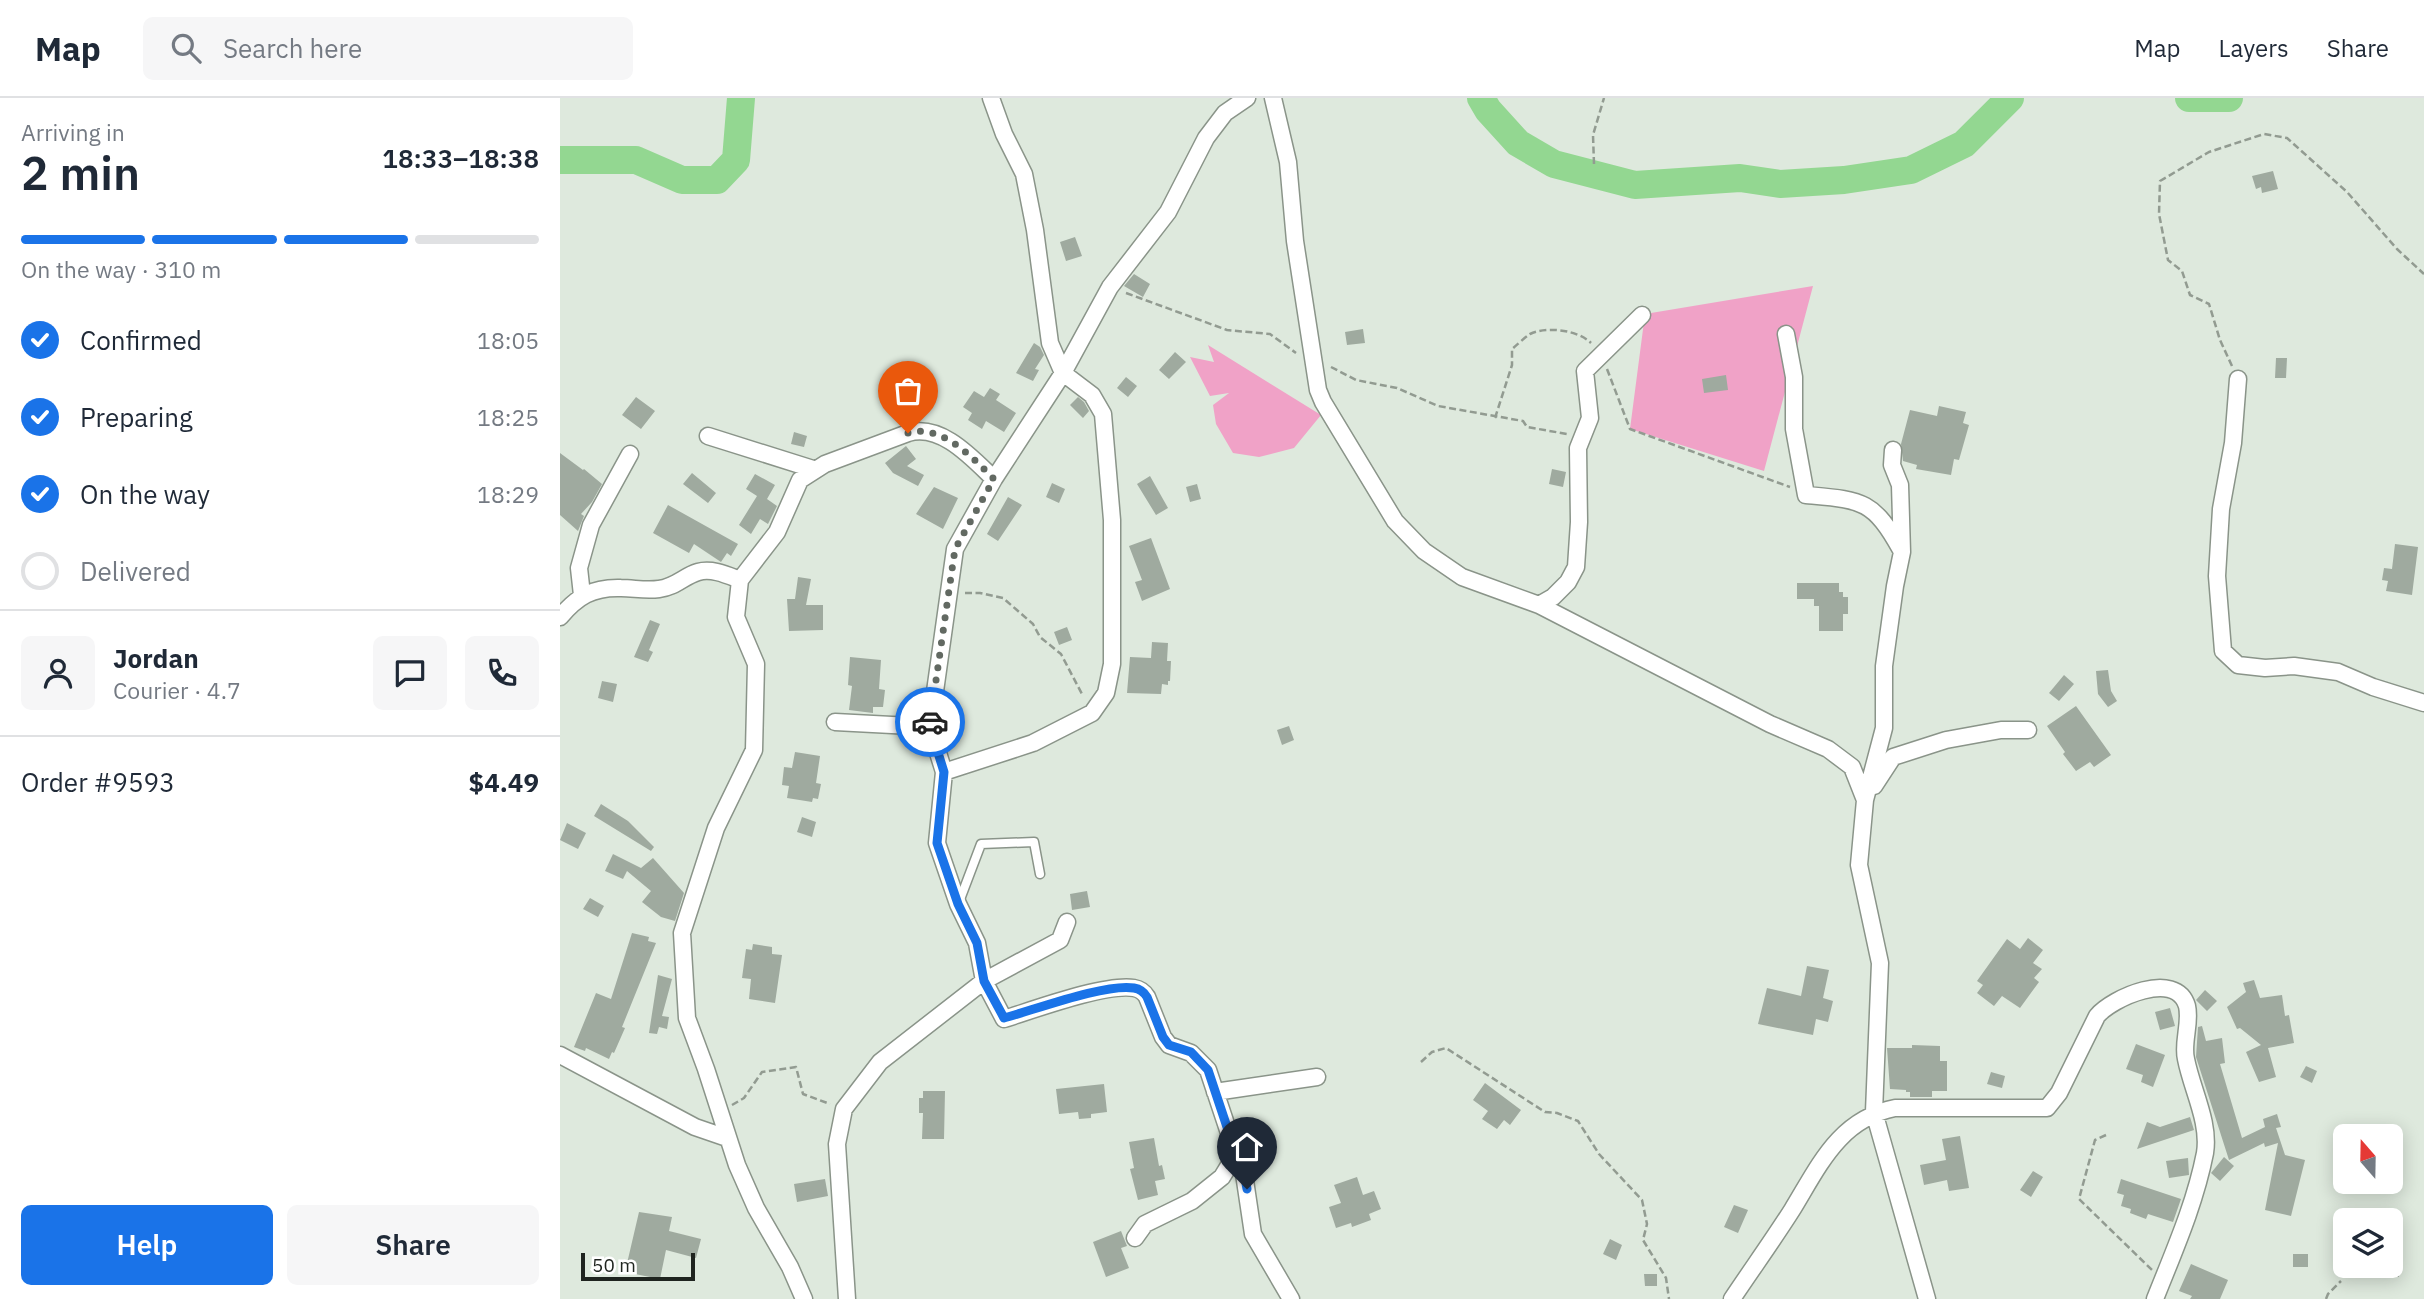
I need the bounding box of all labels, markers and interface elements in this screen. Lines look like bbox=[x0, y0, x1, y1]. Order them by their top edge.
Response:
search box bbox=[143, 17, 633, 80]
text: Map bbox=[35, 27, 101, 70]
icon: search bbox=[167, 29, 205, 67]
text: Search here bbox=[223, 31, 362, 65]
text: Map bbox=[2134, 32, 2181, 64]
text: Layers bbox=[2219, 32, 2289, 64]
text: Share bbox=[2327, 32, 2389, 64]
text: Arriving in bbox=[21, 117, 125, 147]
text: 18:33–18:38 bbox=[382, 141, 539, 175]
text: 2 min bbox=[21, 143, 140, 203]
text: On the way · 310 m bbox=[21, 254, 221, 284]
icon: check bbox=[21, 321, 59, 359]
text: Confirmed bbox=[80, 323, 202, 357]
text: 18:05 bbox=[477, 325, 539, 355]
pin bbox=[878, 361, 938, 433]
icon: bag bbox=[889, 372, 927, 410]
icon: check bbox=[21, 398, 59, 436]
text: Preparing bbox=[80, 400, 193, 434]
text: 18:25 bbox=[477, 402, 539, 432]
icon: check bbox=[21, 475, 59, 513]
text: On the way bbox=[80, 477, 210, 511]
text: 18:29 bbox=[477, 479, 539, 509]
text: Delivered bbox=[80, 554, 191, 588]
button: person bbox=[21, 636, 95, 710]
button: chat bbox=[373, 636, 447, 710]
button: phone bbox=[465, 636, 539, 710]
text: Jordan bbox=[113, 641, 199, 675]
text: Courier · 4.7 bbox=[113, 675, 241, 705]
courier bbox=[895, 687, 965, 757]
icon: car bbox=[911, 703, 949, 741]
text: Order #9593 bbox=[21, 765, 175, 799]
text: $4.49 bbox=[469, 765, 539, 799]
pin bbox=[1217, 1117, 1277, 1189]
north arrow bbox=[2333, 1124, 2403, 1194]
map controls bbox=[2333, 1124, 2403, 1278]
icon: home bbox=[1228, 1128, 1266, 1166]
button: Help bbox=[21, 1205, 273, 1285]
button: Share bbox=[287, 1205, 539, 1285]
button: layers bbox=[2333, 1208, 2403, 1278]
scale bar bbox=[581, 1250, 695, 1282]
text: 50 m bbox=[592, 1253, 636, 1277]

